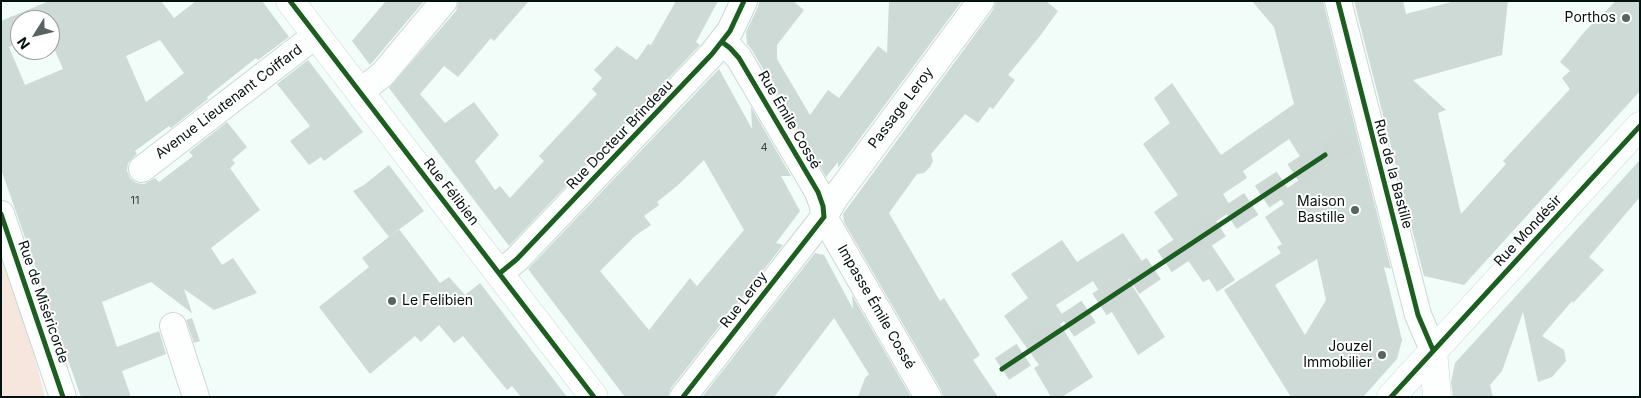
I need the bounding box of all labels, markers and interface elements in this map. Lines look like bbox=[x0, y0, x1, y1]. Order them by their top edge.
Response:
north arrow bbox=[10, 10, 60, 60]
place label: Porthos bbox=[1565, 10, 1616, 26]
marker: Porthos bbox=[1620, 12, 1632, 24]
text: N bbox=[13, 34, 33, 53]
street label: Avenue Lieutenant Coiffard bbox=[152, 41, 306, 163]
street label: Passage Leroy bbox=[865, 64, 937, 152]
street label: Rue Émile Cossé bbox=[754, 68, 824, 172]
street label: Rue Docteur Brindeau bbox=[563, 77, 677, 193]
street label: Rue de la Bastille bbox=[1370, 117, 1416, 231]
house number: 4 bbox=[760, 141, 768, 155]
street label: Rue Félibien bbox=[420, 155, 482, 229]
street label: Rue Mondésir bbox=[1491, 192, 1565, 270]
house number: 11 bbox=[131, 194, 139, 208]
place label: Maison Bastille bbox=[1297, 194, 1345, 226]
marker: Maison Bastille bbox=[1349, 204, 1361, 216]
street label: Rue de Miséricorde bbox=[14, 238, 72, 366]
street label: Impasse Émile Cossé bbox=[834, 242, 918, 372]
street label: Rue Leroy bbox=[717, 269, 771, 331]
place label: Le Felibien bbox=[402, 293, 473, 309]
marker: Le Felibien bbox=[386, 295, 398, 307]
place label: Jouzel Immobilier bbox=[1303, 339, 1372, 372]
marker: Jouzel Immobilier bbox=[1376, 349, 1388, 361]

